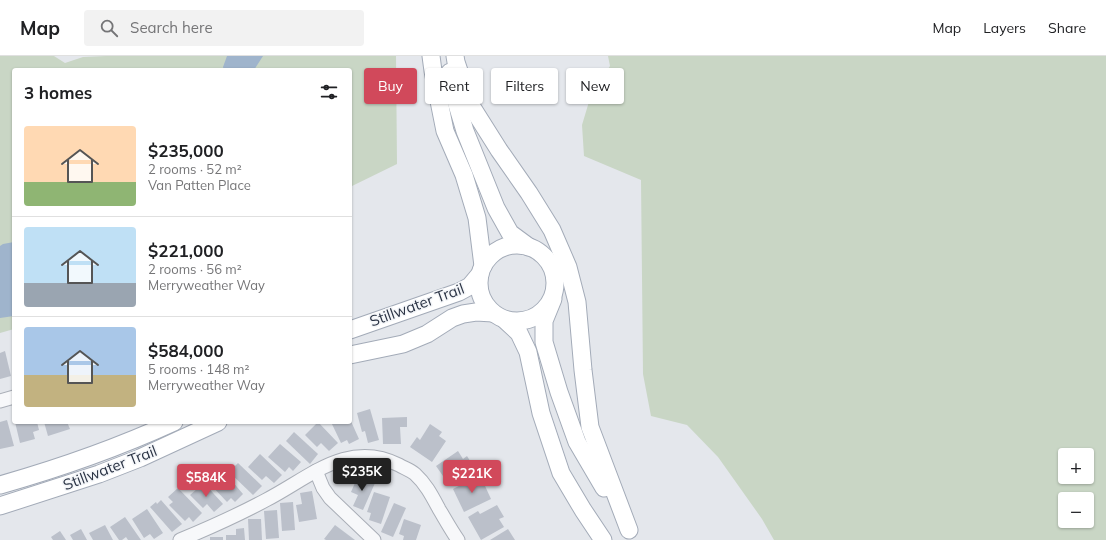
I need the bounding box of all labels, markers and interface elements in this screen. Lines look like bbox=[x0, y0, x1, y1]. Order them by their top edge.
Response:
search box bbox=[84, 10, 364, 46]
text: Map bbox=[20, 16, 60, 40]
icon: search bbox=[98, 17, 120, 39]
text: Search here bbox=[130, 18, 213, 37]
text: Map bbox=[932, 19, 961, 37]
text: Layers bbox=[983, 19, 1026, 37]
text: Share bbox=[1048, 19, 1086, 37]
chip: Buy bbox=[364, 68, 417, 104]
chip: Rent bbox=[425, 68, 483, 104]
chip: Filters bbox=[491, 68, 558, 104]
chip: New bbox=[566, 68, 624, 104]
icon: filters bbox=[318, 81, 340, 103]
text: 3 homes bbox=[24, 82, 92, 103]
text: $235,000 bbox=[148, 140, 224, 161]
icon: home bbox=[56, 142, 104, 190]
text: 2 rooms · 52 m² bbox=[148, 161, 242, 177]
text: Van Patten Place bbox=[148, 177, 251, 193]
text: $221,000 bbox=[148, 240, 224, 261]
icon: home bbox=[56, 243, 104, 291]
text: 2 rooms · 56 m² bbox=[148, 261, 242, 277]
text: Merryweather Way bbox=[148, 277, 265, 293]
street label: Stillwater Trail bbox=[367, 279, 467, 330]
text: $584,000 bbox=[148, 340, 224, 361]
icon: home bbox=[56, 343, 104, 391]
text: 5 rooms · 148 m² bbox=[148, 361, 249, 377]
text: Merryweather Way bbox=[148, 377, 265, 393]
street label: Stillwater Trail bbox=[60, 441, 160, 494]
map controls bbox=[1058, 448, 1094, 528]
button: + bbox=[1058, 448, 1094, 484]
pin: $235K bbox=[334, 458, 390, 492]
pin: $221K bbox=[444, 460, 500, 494]
text: $235K bbox=[342, 463, 382, 479]
pin: $584K bbox=[178, 464, 234, 498]
text: $221K bbox=[452, 465, 492, 481]
text: $584K bbox=[186, 469, 226, 485]
button: − bbox=[1058, 492, 1094, 528]

